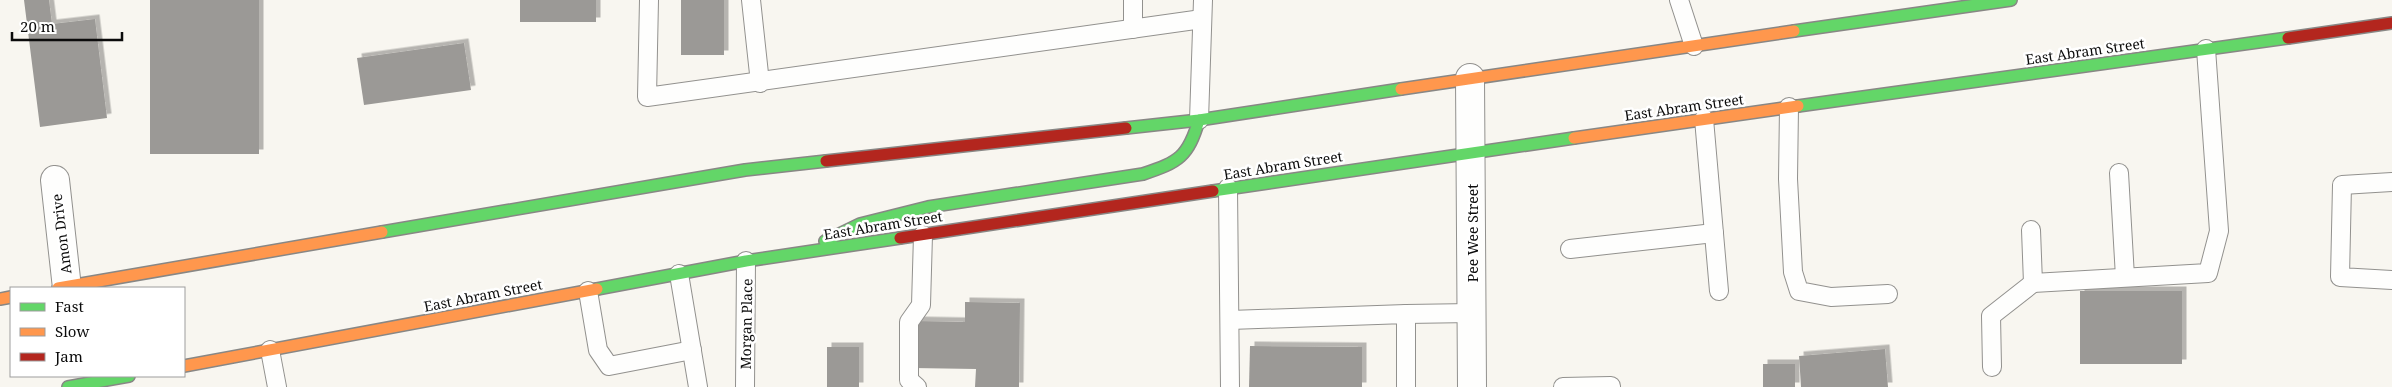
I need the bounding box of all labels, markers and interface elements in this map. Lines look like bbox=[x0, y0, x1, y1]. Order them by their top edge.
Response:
scale bar bbox=[12, 10, 122, 42]
text: 20 m bbox=[20, 16, 55, 36]
street label: East Abram Street bbox=[2024, 33, 2146, 69]
street label: East Abram Street bbox=[1623, 89, 1745, 125]
street label: East Abram Street bbox=[1222, 146, 1344, 184]
street label: Pee Wee Street bbox=[1463, 184, 1482, 282]
street label: Amon Drive bbox=[47, 193, 75, 275]
street label: East Abram Street bbox=[822, 206, 944, 244]
street label: East Abram Street bbox=[422, 274, 544, 316]
street label: Morgan Place bbox=[736, 278, 756, 370]
legend bbox=[10, 287, 185, 377]
text: Fast bbox=[55, 296, 84, 316]
text: Slow bbox=[55, 321, 89, 341]
text: Jam bbox=[54, 346, 83, 366]

